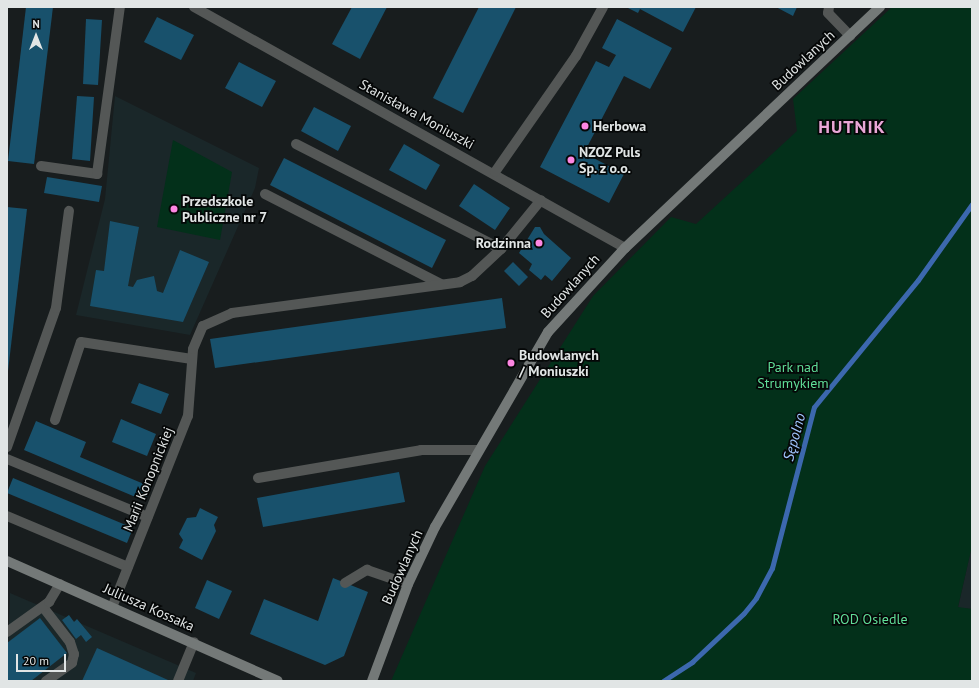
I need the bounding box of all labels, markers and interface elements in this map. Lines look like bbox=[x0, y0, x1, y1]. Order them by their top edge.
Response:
north arrow bbox=[16, 16, 56, 56]
text: N bbox=[32, 17, 40, 31]
street label: Budowlanych bbox=[768, 27, 838, 93]
street label: Stanisława Moniuszki bbox=[357, 75, 477, 153]
district label: HUTNIK bbox=[818, 116, 886, 138]
place label: Herbowa bbox=[593, 118, 646, 134]
marker: Herbowa bbox=[580, 121, 590, 131]
place label: NZOZ Puls Sp. z o.o. bbox=[579, 144, 641, 176]
marker: NZOZ Puls Sp. z o.o. bbox=[566, 155, 576, 165]
place label: Przedszkole Publiczne nr 7 bbox=[182, 193, 267, 226]
marker: Przedszkole Publiczne nr 7 bbox=[169, 204, 179, 214]
place label: Rodzinna bbox=[476, 235, 531, 251]
marker: Rodzinna bbox=[534, 238, 544, 248]
street label: Budowlanych bbox=[537, 251, 603, 321]
place label: Budowlanych / Moniuszki bbox=[519, 347, 599, 380]
marker: Budowlanych / Moniuszki bbox=[506, 358, 516, 368]
park label: Park nad Strumykiem bbox=[757, 359, 829, 392]
water label: Sępolno bbox=[779, 411, 809, 463]
street label: Marii Konopnickiej bbox=[119, 424, 177, 534]
street label: Budowlanych bbox=[378, 527, 426, 607]
street label: Juliusza Kossaka bbox=[101, 579, 197, 635]
park label: ROD Osiedle bbox=[832, 611, 908, 627]
scale bar bbox=[18, 646, 68, 672]
text: 20 m bbox=[23, 653, 49, 668]

